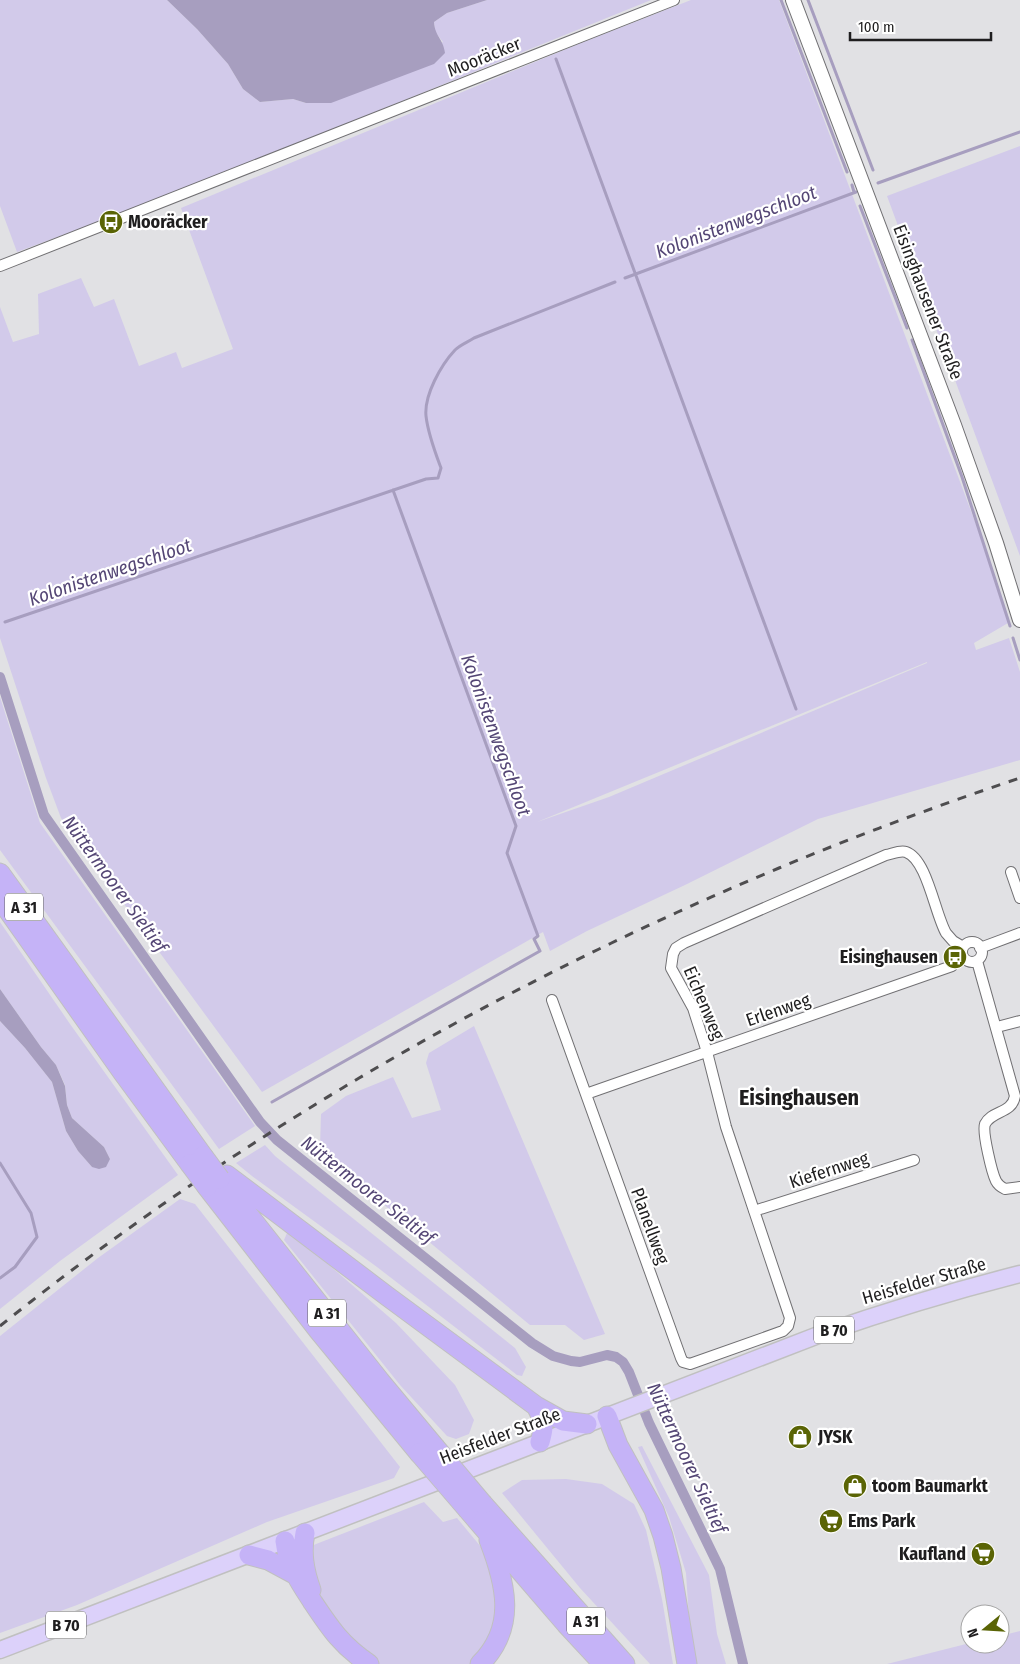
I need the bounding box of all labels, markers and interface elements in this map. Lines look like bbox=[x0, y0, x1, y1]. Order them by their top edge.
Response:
scale bar bbox=[850, 10, 991, 42]
text: 100 m bbox=[858, 18, 895, 36]
street label: Mooräcker bbox=[444, 32, 525, 82]
water label: Kolonistenwegschloot bbox=[652, 180, 820, 263]
bus stop icon: Mooräcker bbox=[98, 209, 124, 235]
place label: Mooräcker bbox=[128, 211, 208, 233]
street label: Eisinghausener Straße bbox=[888, 221, 968, 383]
water label: Kolonistenwegschloot bbox=[26, 533, 195, 611]
water label: Kolonistenwegschloot bbox=[456, 651, 536, 820]
water label: Nüttermoorer Sieltief bbox=[58, 811, 174, 959]
road number: A 31 bbox=[5, 894, 43, 920]
bus stop icon: Eisinghausen bbox=[942, 944, 968, 970]
place label: Eisinghausen bbox=[840, 946, 938, 968]
street label: Eichenweg bbox=[679, 963, 730, 1044]
street label: Erlenweg bbox=[743, 989, 814, 1031]
district label: Eisinghausen bbox=[739, 1084, 859, 1111]
water label: Nüttermoorer Sieltief bbox=[297, 1131, 441, 1251]
street label: Kiefernweg bbox=[787, 1147, 872, 1193]
street label: Planellweg bbox=[626, 1185, 674, 1268]
street label: Heisfelder Straße bbox=[860, 1253, 989, 1309]
road number: A 31 bbox=[308, 1300, 346, 1326]
road number: B 70 bbox=[814, 1316, 854, 1344]
water label: Nüttermoorer Sieltief bbox=[642, 1379, 733, 1539]
street label: Heisfelder Straße bbox=[436, 1403, 564, 1469]
shop icon: JYSK bbox=[787, 1424, 813, 1450]
place label: JYSK bbox=[817, 1426, 853, 1448]
shop icon: toom Baumarkt bbox=[842, 1473, 868, 1499]
place label: toom Baumarkt bbox=[872, 1475, 988, 1497]
supermarket icon: Ems Park bbox=[818, 1508, 844, 1534]
place label: Ems Park bbox=[848, 1510, 916, 1532]
supermarket icon: Kaufland bbox=[970, 1541, 996, 1567]
place label: Kaufland bbox=[899, 1543, 966, 1565]
north arrow bbox=[960, 1604, 1010, 1654]
road number: A 31 bbox=[567, 1608, 605, 1634]
road number: B 70 bbox=[46, 1612, 86, 1638]
text: N bbox=[964, 1626, 982, 1639]

